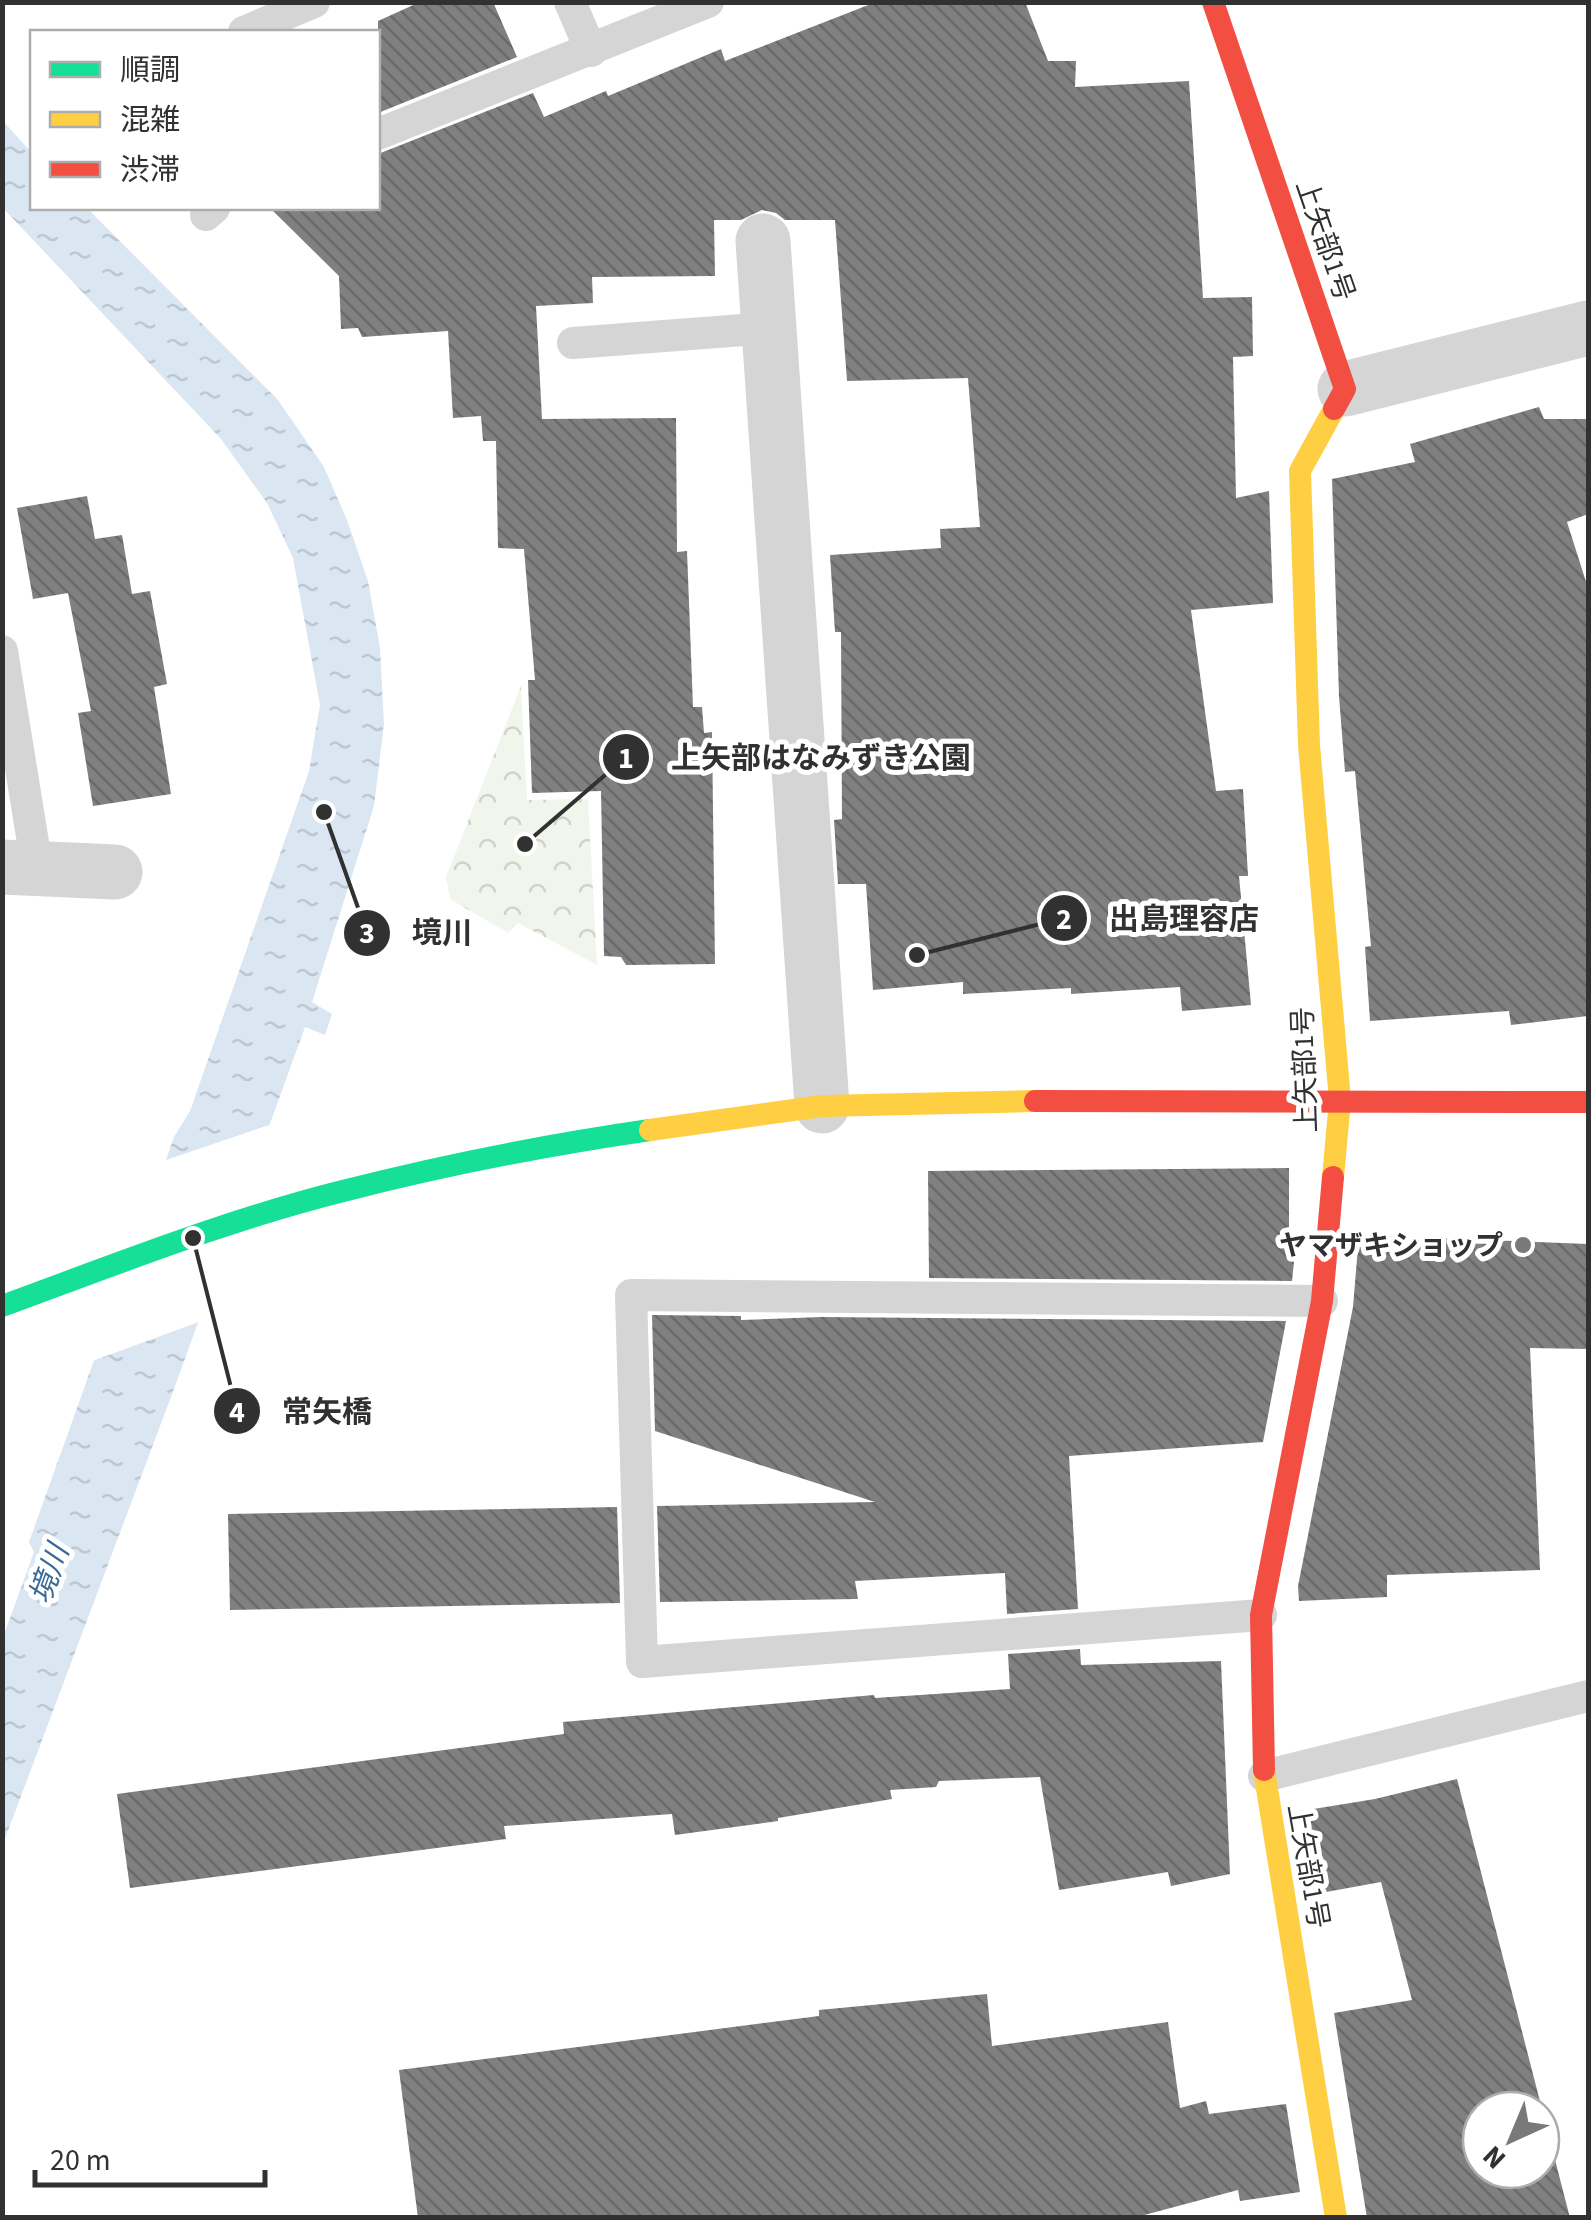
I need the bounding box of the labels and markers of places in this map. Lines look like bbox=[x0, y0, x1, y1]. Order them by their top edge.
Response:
callout: 上矢部はなみずき公園 bbox=[601, 727, 991, 787]
callout: 出島理容店 bbox=[1039, 888, 1279, 948]
callout: 境川 bbox=[342, 903, 492, 963]
place label: ヤマザキショップ bbox=[1279, 1226, 1503, 1266]
marker: ヤマザキショップ bbox=[1512, 1234, 1534, 1256]
callout: 常矢橋 bbox=[212, 1381, 392, 1441]

